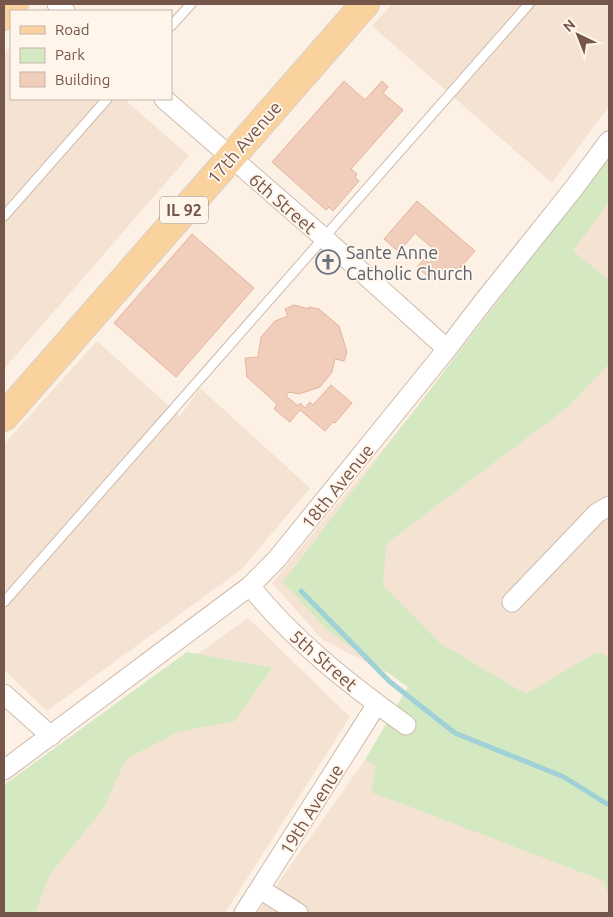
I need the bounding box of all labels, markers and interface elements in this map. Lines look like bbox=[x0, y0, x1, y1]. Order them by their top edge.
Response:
legend bbox=[10, 10, 172, 100]
north arrow bbox=[553, 10, 603, 60]
text: N bbox=[560, 16, 578, 35]
text: Road bbox=[55, 21, 90, 38]
text: Park bbox=[55, 46, 85, 63]
text: Building bbox=[55, 71, 110, 88]
street label: 17th Avenue bbox=[203, 97, 285, 187]
street label: 6th Street bbox=[246, 169, 320, 237]
road number: IL 92 bbox=[160, 196, 208, 224]
place label: Sante Anne Catholic Church bbox=[346, 242, 473, 283]
church icon: Sante Anne Catholic Church bbox=[315, 249, 341, 275]
street label: 18th Avenue bbox=[297, 440, 377, 532]
street label: 5th Street bbox=[287, 626, 361, 694]
street label: 19th Avenue bbox=[275, 760, 347, 858]

